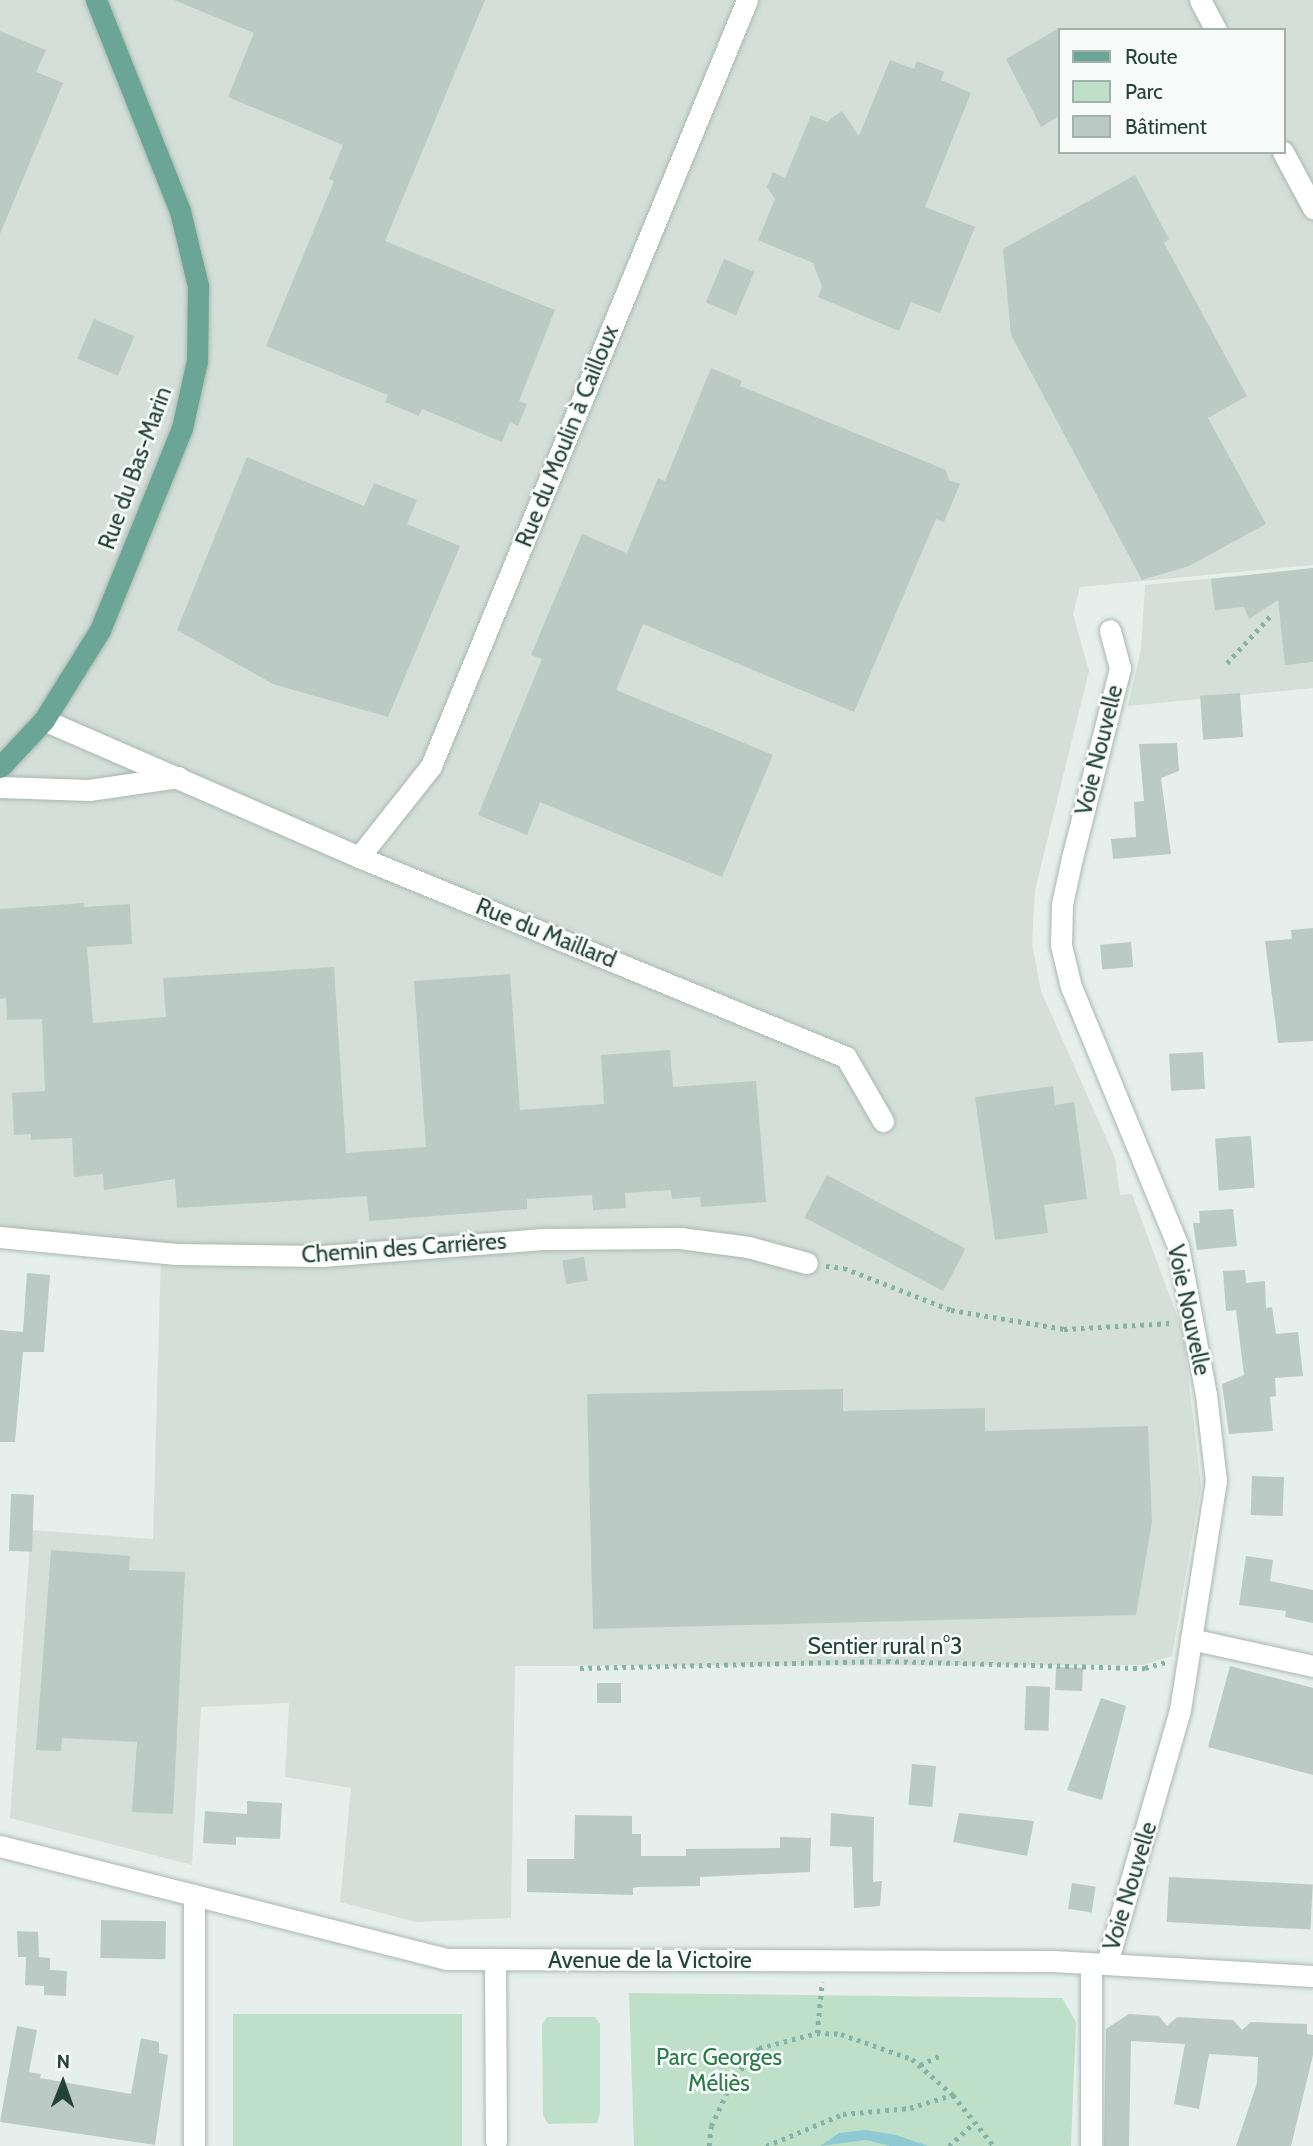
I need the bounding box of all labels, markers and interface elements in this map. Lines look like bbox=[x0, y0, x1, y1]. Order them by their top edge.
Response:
legend bbox=[1058, 28, 1285, 154]
text: Route bbox=[1125, 44, 1178, 69]
text: Parc bbox=[1125, 79, 1163, 104]
text: Bâtiment bbox=[1125, 114, 1207, 139]
street label: Rue du Moulin à Cailloux bbox=[510, 321, 624, 551]
street label: Rue du Bas-Marin bbox=[93, 383, 177, 553]
street label: Voie Nouvelle bbox=[1070, 682, 1128, 818]
street label: Rue du Maillard bbox=[472, 892, 620, 974]
street label: Chemin des Carrières bbox=[301, 1227, 507, 1269]
street label: Voie Nouvelle bbox=[1162, 1242, 1216, 1378]
street label: Sentier rural n°3 bbox=[808, 1632, 962, 1660]
street label: Voie Nouvelle bbox=[1097, 1818, 1163, 1954]
street label: Avenue de la Victoire bbox=[548, 1946, 752, 1974]
park label: Parc Georges Méliès bbox=[656, 2043, 782, 2097]
north arrow bbox=[28, 2048, 98, 2118]
text: N bbox=[56, 2050, 70, 2073]

